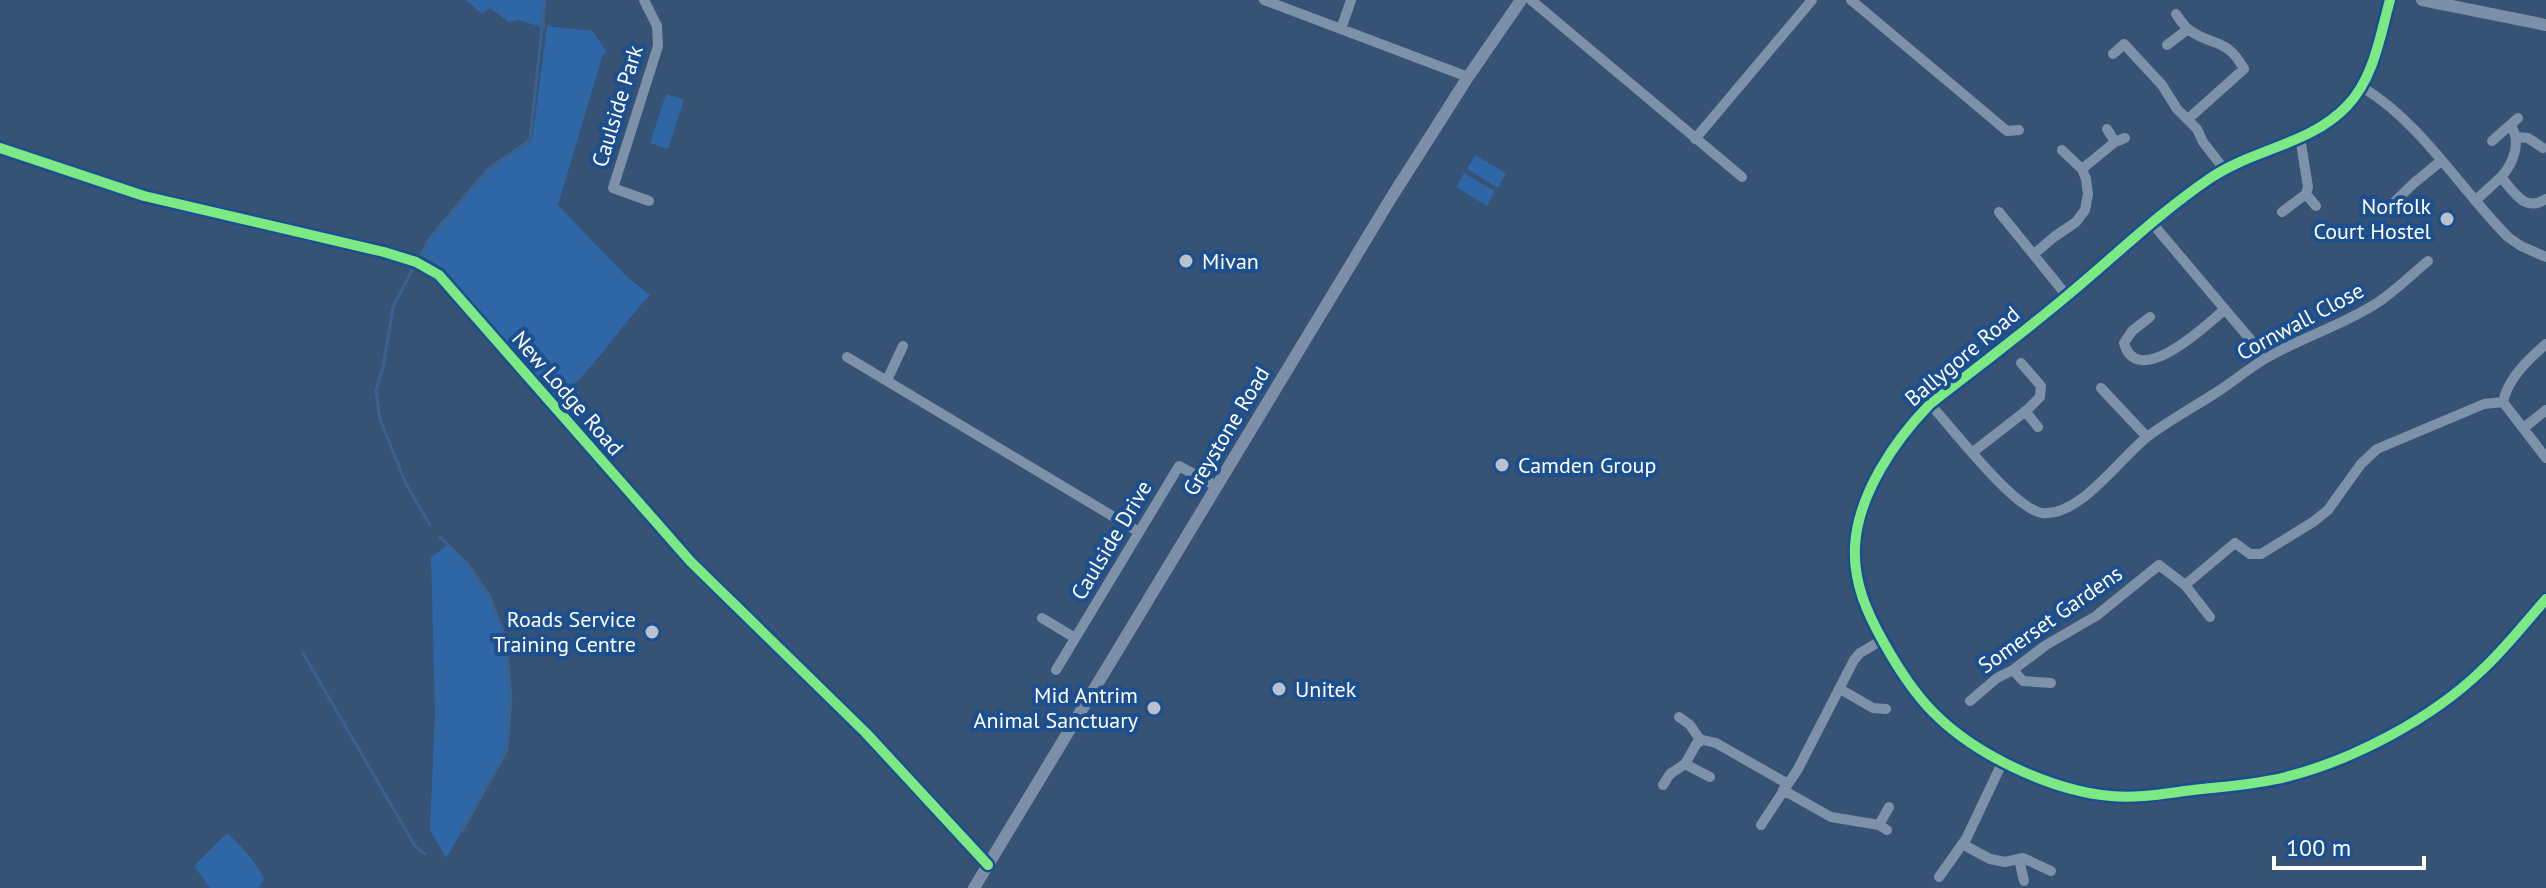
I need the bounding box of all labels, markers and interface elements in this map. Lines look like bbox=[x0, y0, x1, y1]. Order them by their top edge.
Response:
street label: Caulside Park bbox=[585, 41, 649, 170]
place label: Norfolk Court Hostel bbox=[2313, 192, 2432, 245]
marker: Norfolk Court Hostel bbox=[2438, 210, 2456, 228]
place label: Mivan bbox=[1202, 247, 1259, 275]
marker: Mivan bbox=[1177, 252, 1195, 270]
street label: Cornwall Close bbox=[2232, 276, 2368, 366]
street label: Ballygore Road bbox=[1899, 300, 2025, 412]
street label: New Lodge Road bbox=[506, 325, 630, 461]
street label: Greystone Road bbox=[1176, 361, 1276, 501]
place label: Camden Group bbox=[1518, 451, 1656, 479]
marker: Camden Group bbox=[1493, 456, 1511, 474]
street label: Caulside Drive bbox=[1064, 475, 1158, 605]
street label: Somerset Gardens bbox=[1972, 559, 2128, 679]
place label: Roads Service Training Centre bbox=[493, 605, 636, 658]
marker: Roads Service Training Centre bbox=[643, 623, 661, 641]
place label: Unitek bbox=[1295, 675, 1357, 703]
marker: Unitek bbox=[1270, 680, 1288, 698]
place label: Mid Antrim Animal Sanctuary bbox=[974, 681, 1139, 734]
marker: Mid Antrim Animal Sanctuary bbox=[1145, 699, 1163, 717]
scale bar bbox=[2274, 820, 2424, 870]
text: 100 m bbox=[2286, 832, 2351, 863]

